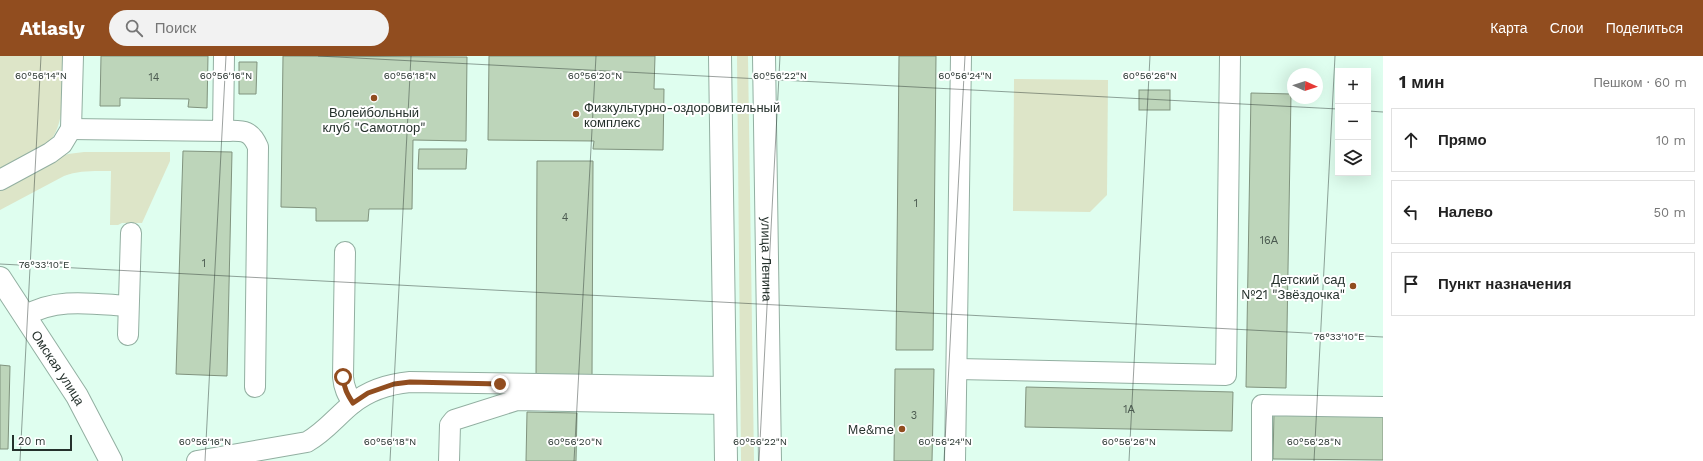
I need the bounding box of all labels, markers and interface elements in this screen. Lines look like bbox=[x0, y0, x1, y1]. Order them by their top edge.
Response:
search box bbox=[109, 10, 389, 46]
text: Atlasly bbox=[20, 17, 85, 40]
icon: search bbox=[123, 17, 145, 39]
text: Поиск bbox=[155, 19, 196, 37]
text: Карта bbox=[1490, 20, 1528, 36]
text: Слои bbox=[1550, 20, 1584, 36]
text: Поделиться bbox=[1606, 20, 1683, 36]
north arrow bbox=[1287, 68, 1323, 104]
map controls bbox=[1335, 68, 1371, 176]
button: + bbox=[1335, 68, 1371, 104]
text: 60°56'14"N bbox=[15, 70, 67, 81]
text: 60°56'16"N bbox=[200, 70, 252, 81]
text: 60°56'18"N bbox=[384, 70, 436, 81]
text: 60°56'20"N bbox=[568, 70, 622, 81]
text: 60°56'22"N bbox=[753, 70, 807, 81]
text: 60°56'24"N bbox=[938, 70, 992, 81]
text: 60°56'26"N bbox=[1123, 70, 1177, 81]
house number: 14 bbox=[148, 71, 160, 84]
text: 1 мин bbox=[1399, 72, 1444, 92]
text: Пешком · 60 m bbox=[1593, 75, 1687, 90]
marker: Волейбольный клуб "Самотлор" bbox=[369, 93, 379, 103]
place label: Физкультурно-оздоровительный комплекс bbox=[584, 100, 780, 130]
button: − bbox=[1335, 104, 1371, 140]
place label: Волейбольный клуб "Самотлор" bbox=[323, 105, 425, 135]
marker: Физкультурно-оздоровительный комплекс bbox=[571, 109, 581, 119]
icon: ahead bbox=[1400, 129, 1422, 151]
text: Прямо bbox=[1438, 131, 1487, 149]
text: 10 m bbox=[1656, 133, 1686, 148]
button: layers bbox=[1335, 140, 1371, 176]
house number: 1 bbox=[914, 197, 918, 210]
icon: left bbox=[1400, 201, 1422, 223]
text: Налево bbox=[1438, 203, 1493, 221]
text: 50 m bbox=[1654, 205, 1686, 220]
house number: 4 bbox=[562, 211, 569, 224]
street label: улица Ленина bbox=[758, 216, 775, 302]
house number: 16А bbox=[1260, 234, 1279, 247]
house number: 1 bbox=[202, 257, 206, 270]
text: 76°33'10"E bbox=[19, 259, 69, 270]
place label: Детский сад №21 "Звёздочка" bbox=[1241, 272, 1345, 302]
icon: arrive bbox=[1400, 273, 1422, 295]
text: Пункт назначения bbox=[1438, 275, 1571, 293]
marker: Детский сад №21 "Звёздочка" bbox=[1348, 281, 1358, 291]
street label: Омская улица bbox=[28, 328, 88, 408]
text: 76°33'10"E bbox=[1314, 331, 1364, 342]
route start bbox=[334, 368, 352, 386]
route end bbox=[491, 375, 509, 393]
house number: 1А bbox=[1123, 403, 1135, 416]
house number: 3 bbox=[911, 409, 917, 422]
place label: Me&me bbox=[848, 422, 894, 437]
marker: Me&me bbox=[897, 424, 907, 434]
scale bar bbox=[12, 433, 72, 452]
text: 20 m bbox=[18, 435, 46, 448]
text: 60°56'16"N bbox=[179, 436, 231, 447]
text: 60°56'18"N bbox=[364, 436, 416, 447]
text: 60°56'20"N bbox=[548, 436, 602, 447]
text: 60°56'22"N bbox=[733, 436, 787, 447]
text: 60°56'24"N bbox=[918, 436, 972, 447]
text: 60°56'26"N bbox=[1102, 436, 1156, 447]
text: 60°56'28"N bbox=[1287, 436, 1341, 447]

